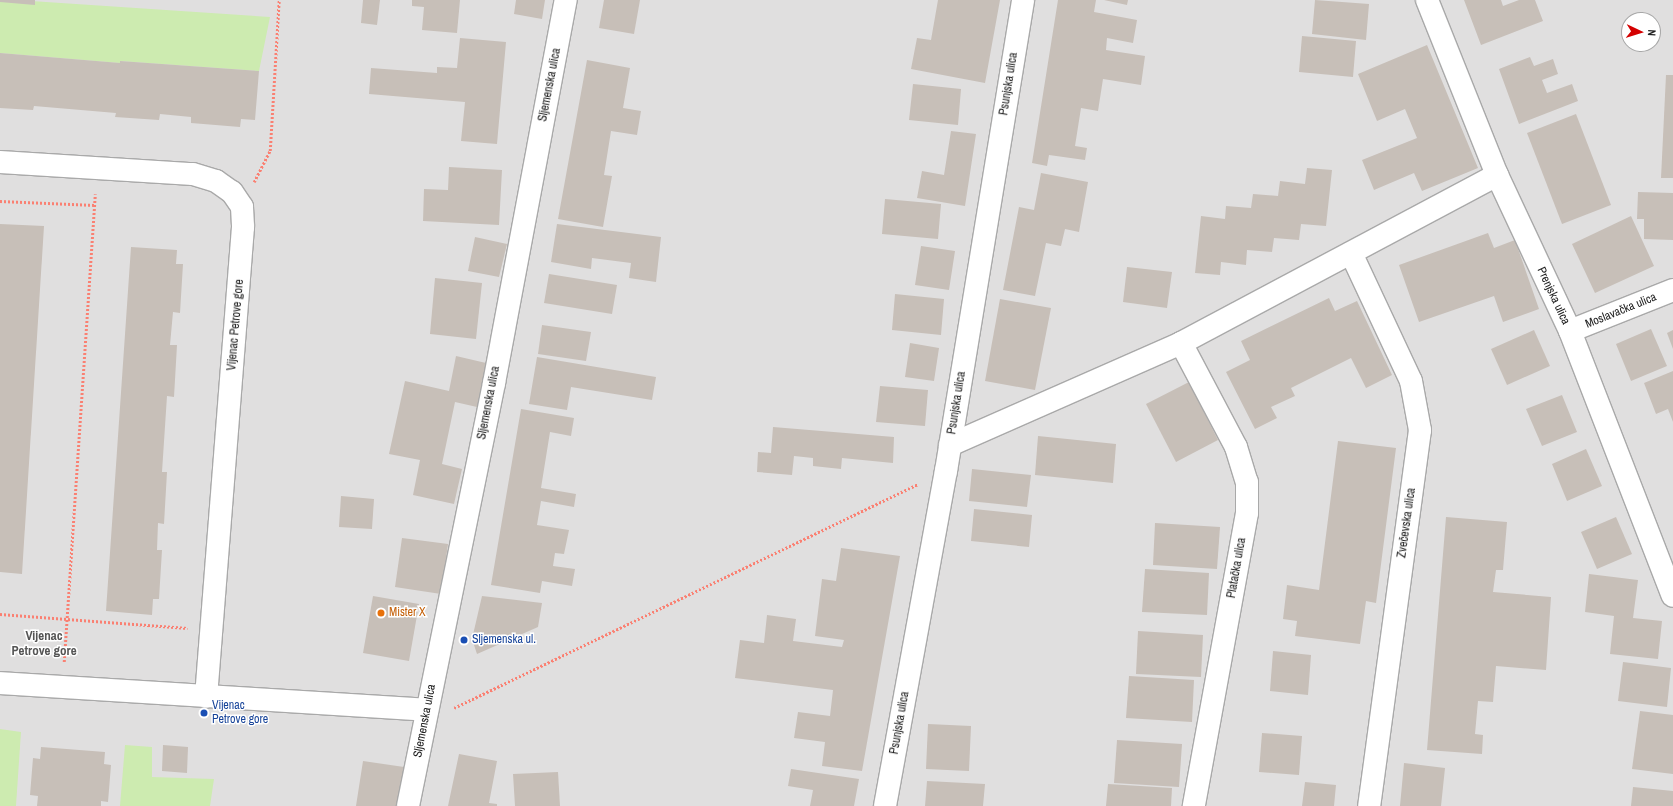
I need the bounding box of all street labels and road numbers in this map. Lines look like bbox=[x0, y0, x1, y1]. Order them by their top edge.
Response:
street label: Sljemenska ulica bbox=[536, 47, 564, 123]
street label: Psunjska ulica bbox=[997, 52, 1021, 116]
street label: Prenjska ulica bbox=[1533, 265, 1573, 327]
street label: Vijenac Petrove gore bbox=[225, 279, 247, 371]
street label: Moslavačka ulica bbox=[1583, 290, 1659, 332]
street label: Sljemenska ulica bbox=[475, 365, 503, 441]
street label: Psunjska ulica bbox=[945, 371, 969, 435]
street label: Zvečevska ulica bbox=[1395, 487, 1419, 559]
street label: Platačka ulica bbox=[1225, 537, 1249, 599]
street label: Sljemenska ulica bbox=[411, 683, 439, 759]
street label: Psunjska ulica bbox=[887, 691, 913, 755]

